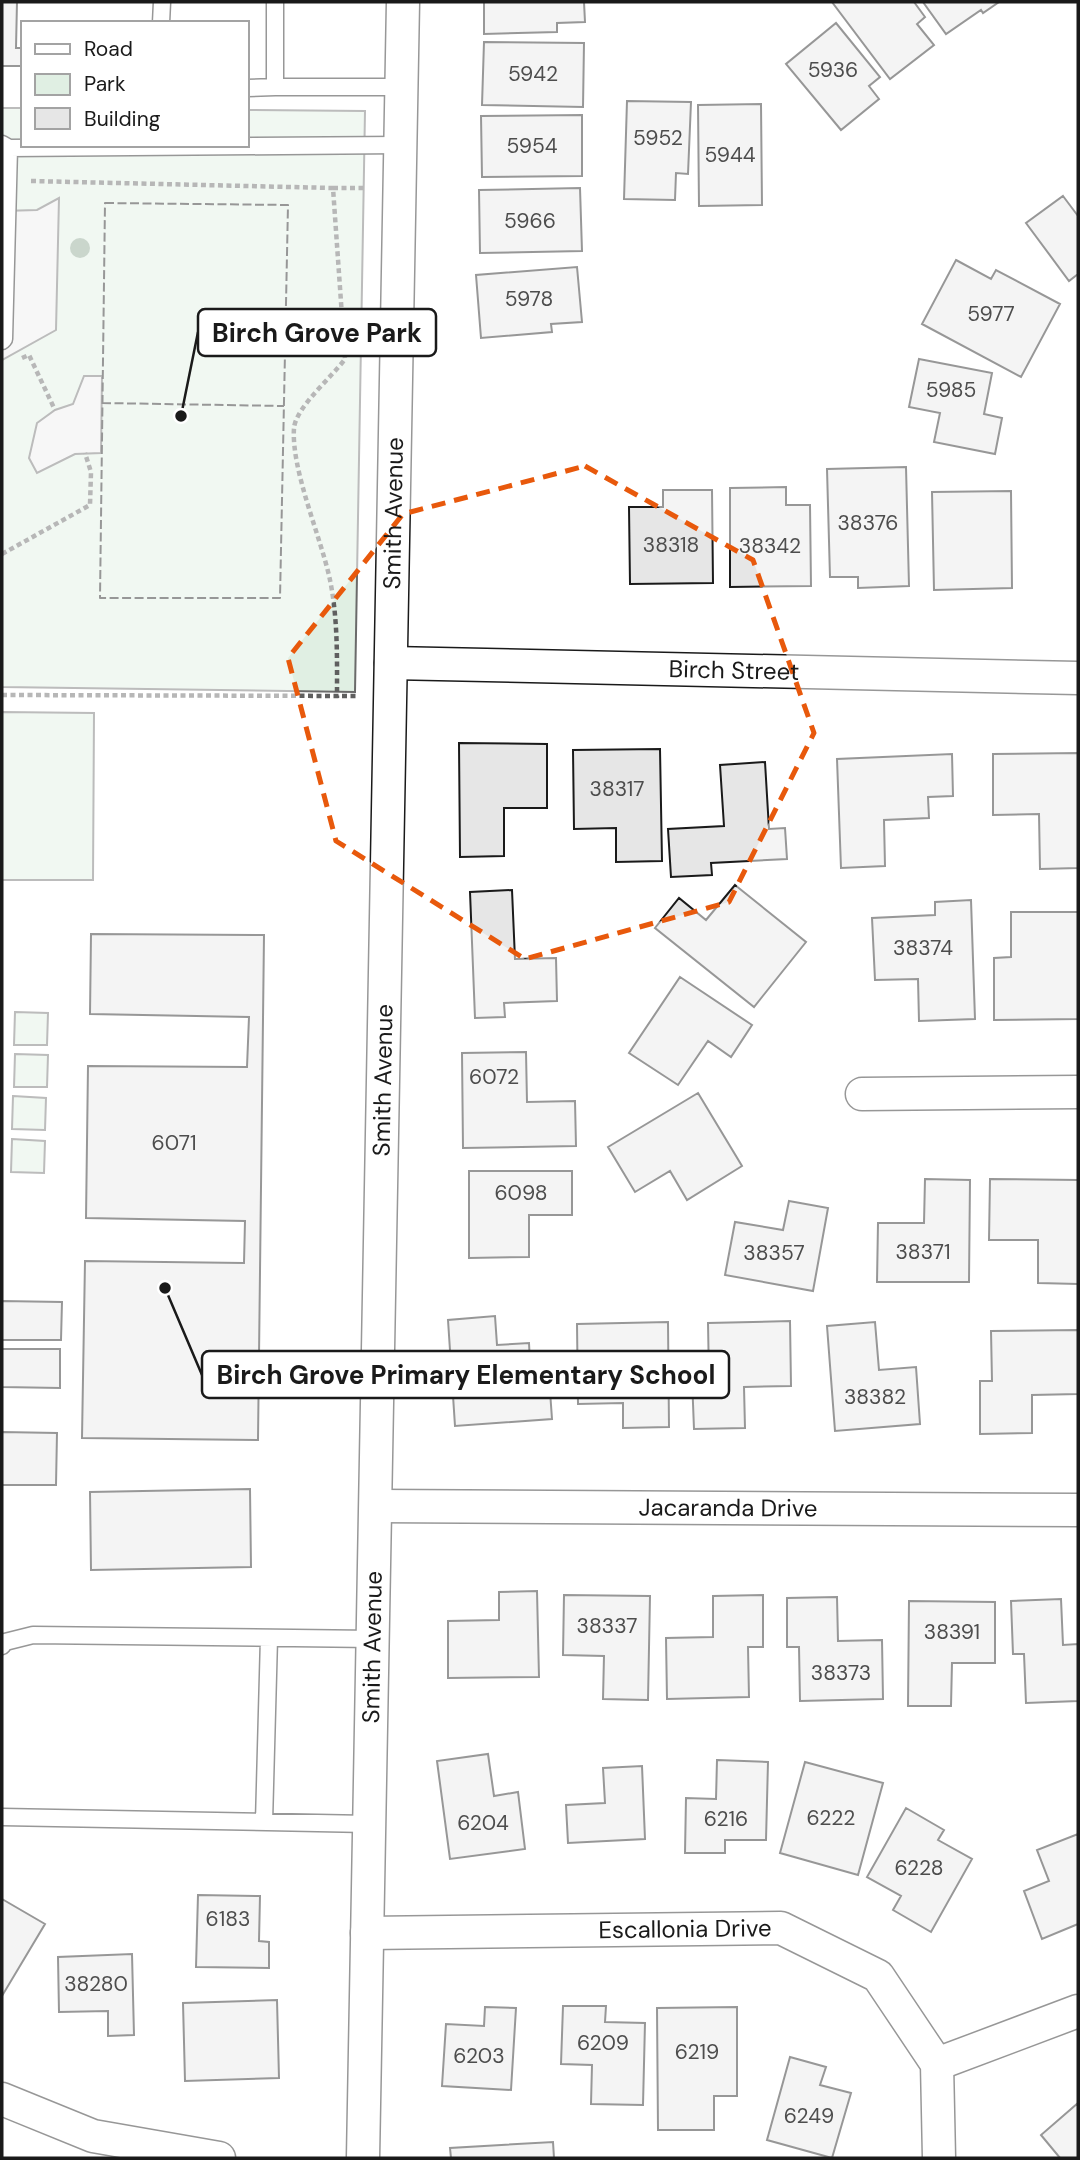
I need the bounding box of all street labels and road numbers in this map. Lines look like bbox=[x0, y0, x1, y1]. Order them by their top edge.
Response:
street label: Smith Avenue bbox=[376, 437, 410, 590]
street label: Birch Street bbox=[668, 653, 800, 687]
street label: Smith Avenue bbox=[366, 1004, 399, 1157]
street label: Jacaranda Drive bbox=[638, 1491, 818, 1524]
street label: Smith Avenue bbox=[355, 1571, 389, 1724]
street label: Escallonia Drive bbox=[598, 1912, 772, 1945]

